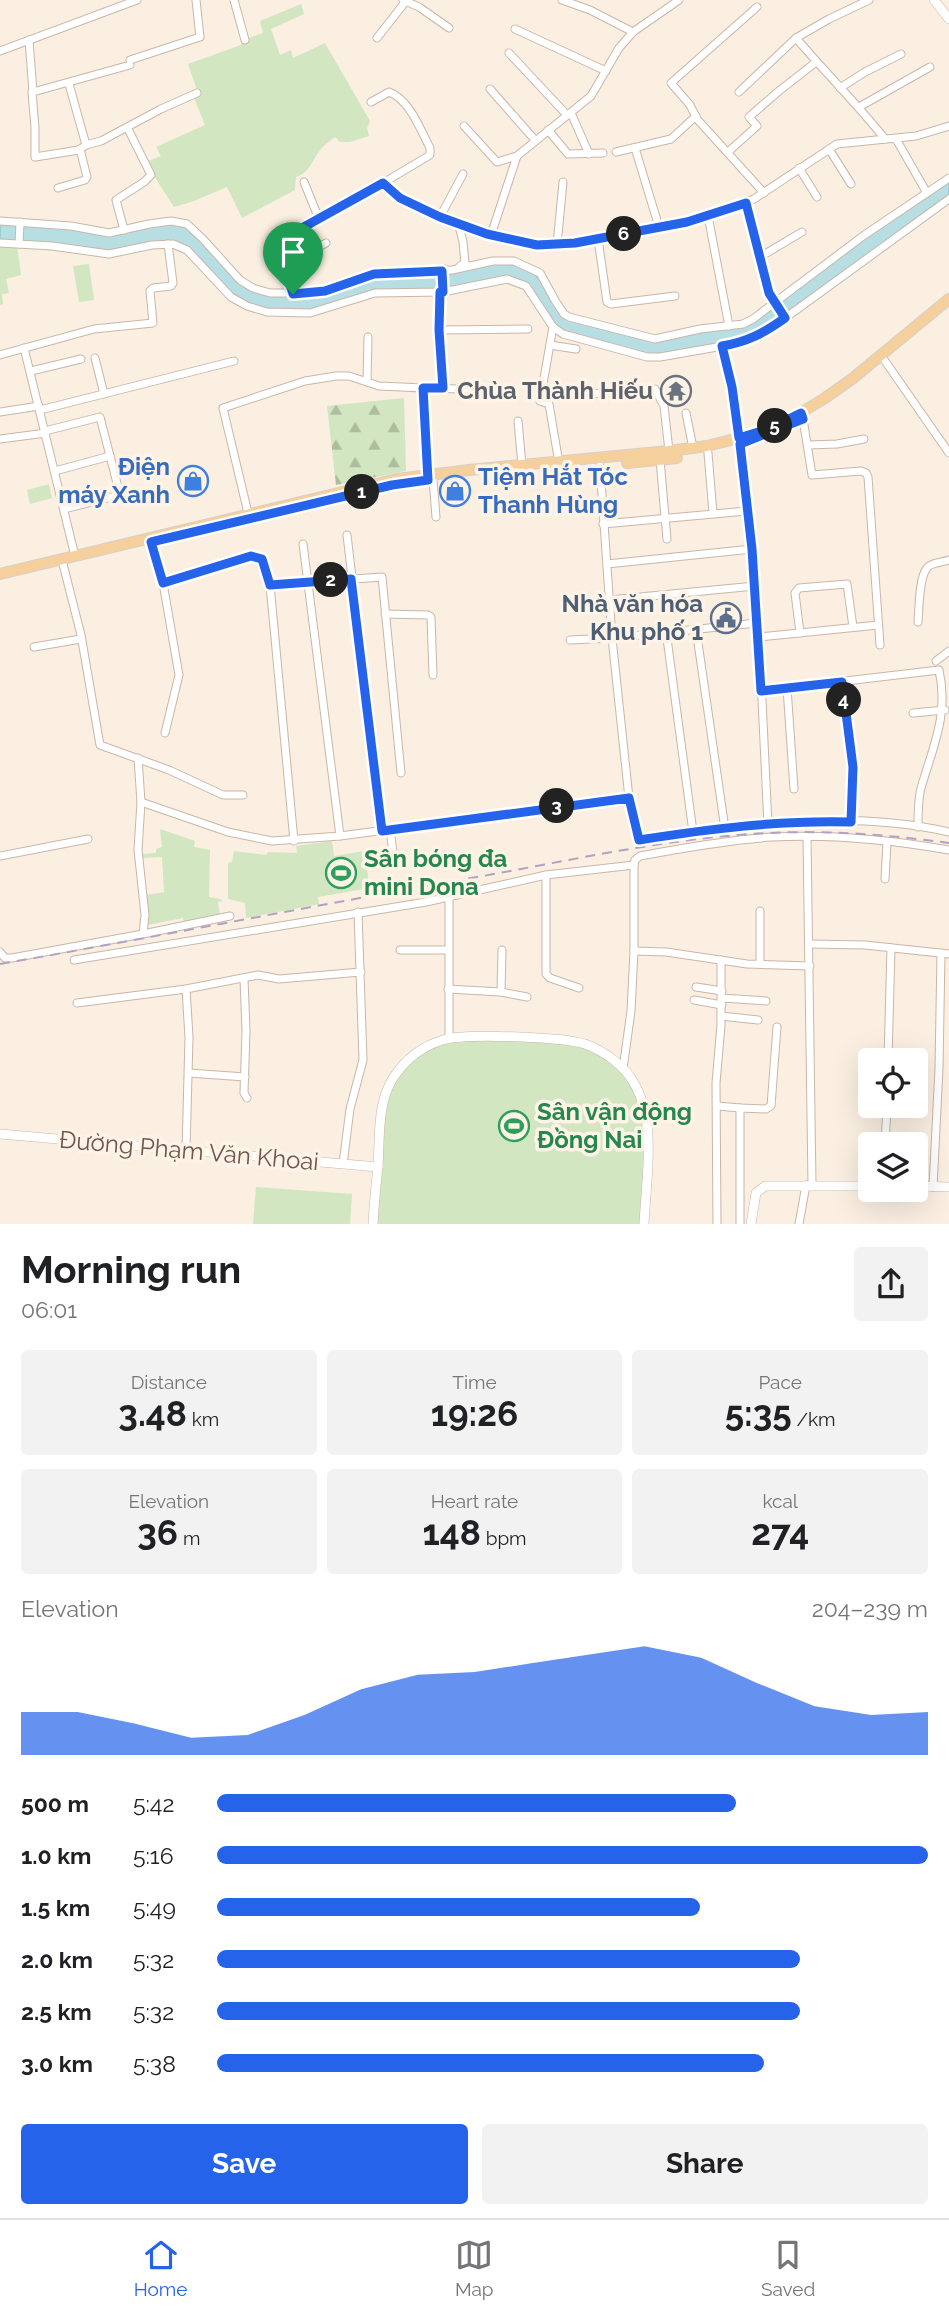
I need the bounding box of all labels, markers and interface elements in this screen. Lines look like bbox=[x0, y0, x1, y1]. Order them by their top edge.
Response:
pin: 6 bbox=[606, 216, 642, 252]
pin bbox=[263, 222, 323, 294]
text: 6 bbox=[618, 222, 629, 244]
icon: arrive bbox=[274, 233, 312, 271]
temple icon: Chùa Thành Hiếu bbox=[659, 374, 693, 408]
place label: Chùa Thành Hiếu bbox=[457, 376, 653, 405]
pin: 5 bbox=[758, 408, 792, 444]
text: 5 bbox=[769, 414, 780, 436]
place label: Điện máy Xanh bbox=[58, 452, 170, 509]
place label: Tiệm Hắt Tóc Thanh Hùng bbox=[478, 462, 628, 519]
shop icon: Điện máy Xanh bbox=[176, 464, 210, 498]
shop icon: Tiệm Hắt Tóc Thanh Hùng bbox=[438, 474, 472, 508]
pin: 1 bbox=[344, 475, 380, 510]
text: 1 bbox=[357, 480, 366, 502]
pin: 2 bbox=[314, 562, 348, 598]
text: 2 bbox=[325, 568, 336, 590]
place label: Nhà văn hóa Khu phố 1 bbox=[562, 589, 703, 646]
public building icon: Nhà văn hóa Khu phố 1 bbox=[709, 601, 743, 635]
pin: 4 bbox=[826, 682, 862, 718]
text: 4 bbox=[838, 688, 849, 710]
pin: 3 bbox=[540, 788, 574, 824]
text: 3 bbox=[551, 794, 562, 816]
place label: Sân bóng đa mini Dona bbox=[364, 844, 507, 901]
sports icon: Sân bóng đa mini Dona bbox=[324, 856, 358, 890]
map controls bbox=[858, 1048, 928, 1202]
button: locate bbox=[858, 1048, 928, 1118]
place label: Sân vận động Đồng Nai bbox=[537, 1097, 692, 1154]
sports icon: Sân vận động Đồng Nai bbox=[497, 1109, 531, 1143]
street label: Đường Phạm Văn Khoai bbox=[58, 1125, 320, 1176]
button: layers bbox=[858, 1132, 928, 1202]
text: Morning run bbox=[21, 1247, 241, 1292]
button: share bbox=[854, 1247, 928, 1321]
text: 06:01 bbox=[21, 1296, 77, 1323]
text: Distance bbox=[131, 1371, 207, 1393]
text: Time bbox=[452, 1371, 497, 1393]
text: Pace bbox=[758, 1371, 802, 1393]
text: 3.48 bbox=[118, 1393, 187, 1434]
text: 19:26 bbox=[431, 1393, 518, 1434]
text: 5:35 bbox=[725, 1393, 792, 1434]
text: km bbox=[187, 1408, 219, 1430]
text: /km bbox=[792, 1408, 836, 1430]
text: Elevation bbox=[128, 1490, 209, 1512]
text: Heart rate bbox=[431, 1490, 518, 1512]
text: kcal bbox=[762, 1490, 798, 1512]
text: 36 bbox=[137, 1512, 178, 1553]
text: 148 bbox=[422, 1512, 481, 1553]
text: 274 bbox=[751, 1512, 809, 1553]
text: m bbox=[178, 1527, 200, 1549]
text: bpm bbox=[481, 1527, 527, 1549]
text: Elevation bbox=[21, 1595, 119, 1622]
text: 204–239 m bbox=[812, 1595, 928, 1622]
text: 500 m bbox=[21, 1790, 89, 1817]
text: 5:42 bbox=[133, 1790, 174, 1817]
text: 1.0 km bbox=[21, 1842, 91, 1869]
text: 5:16 bbox=[133, 1842, 174, 1869]
text: 1.5 km bbox=[21, 1894, 90, 1921]
text: 5:49 bbox=[133, 1894, 176, 1921]
text: 2.0 km bbox=[21, 1946, 93, 1973]
text: 5:32 bbox=[133, 1946, 174, 1973]
text: 2.5 km bbox=[21, 1998, 92, 2025]
text: 5:32 bbox=[133, 1998, 174, 2025]
text: 3.0 km bbox=[21, 2050, 93, 2077]
text: 5:38 bbox=[133, 2050, 176, 2077]
button: Save bbox=[21, 2124, 468, 2204]
button: Share bbox=[482, 2124, 928, 2204]
tab: Home bbox=[134, 2236, 187, 2300]
tab: Map bbox=[455, 2236, 494, 2300]
tab: Saved bbox=[761, 2236, 815, 2300]

